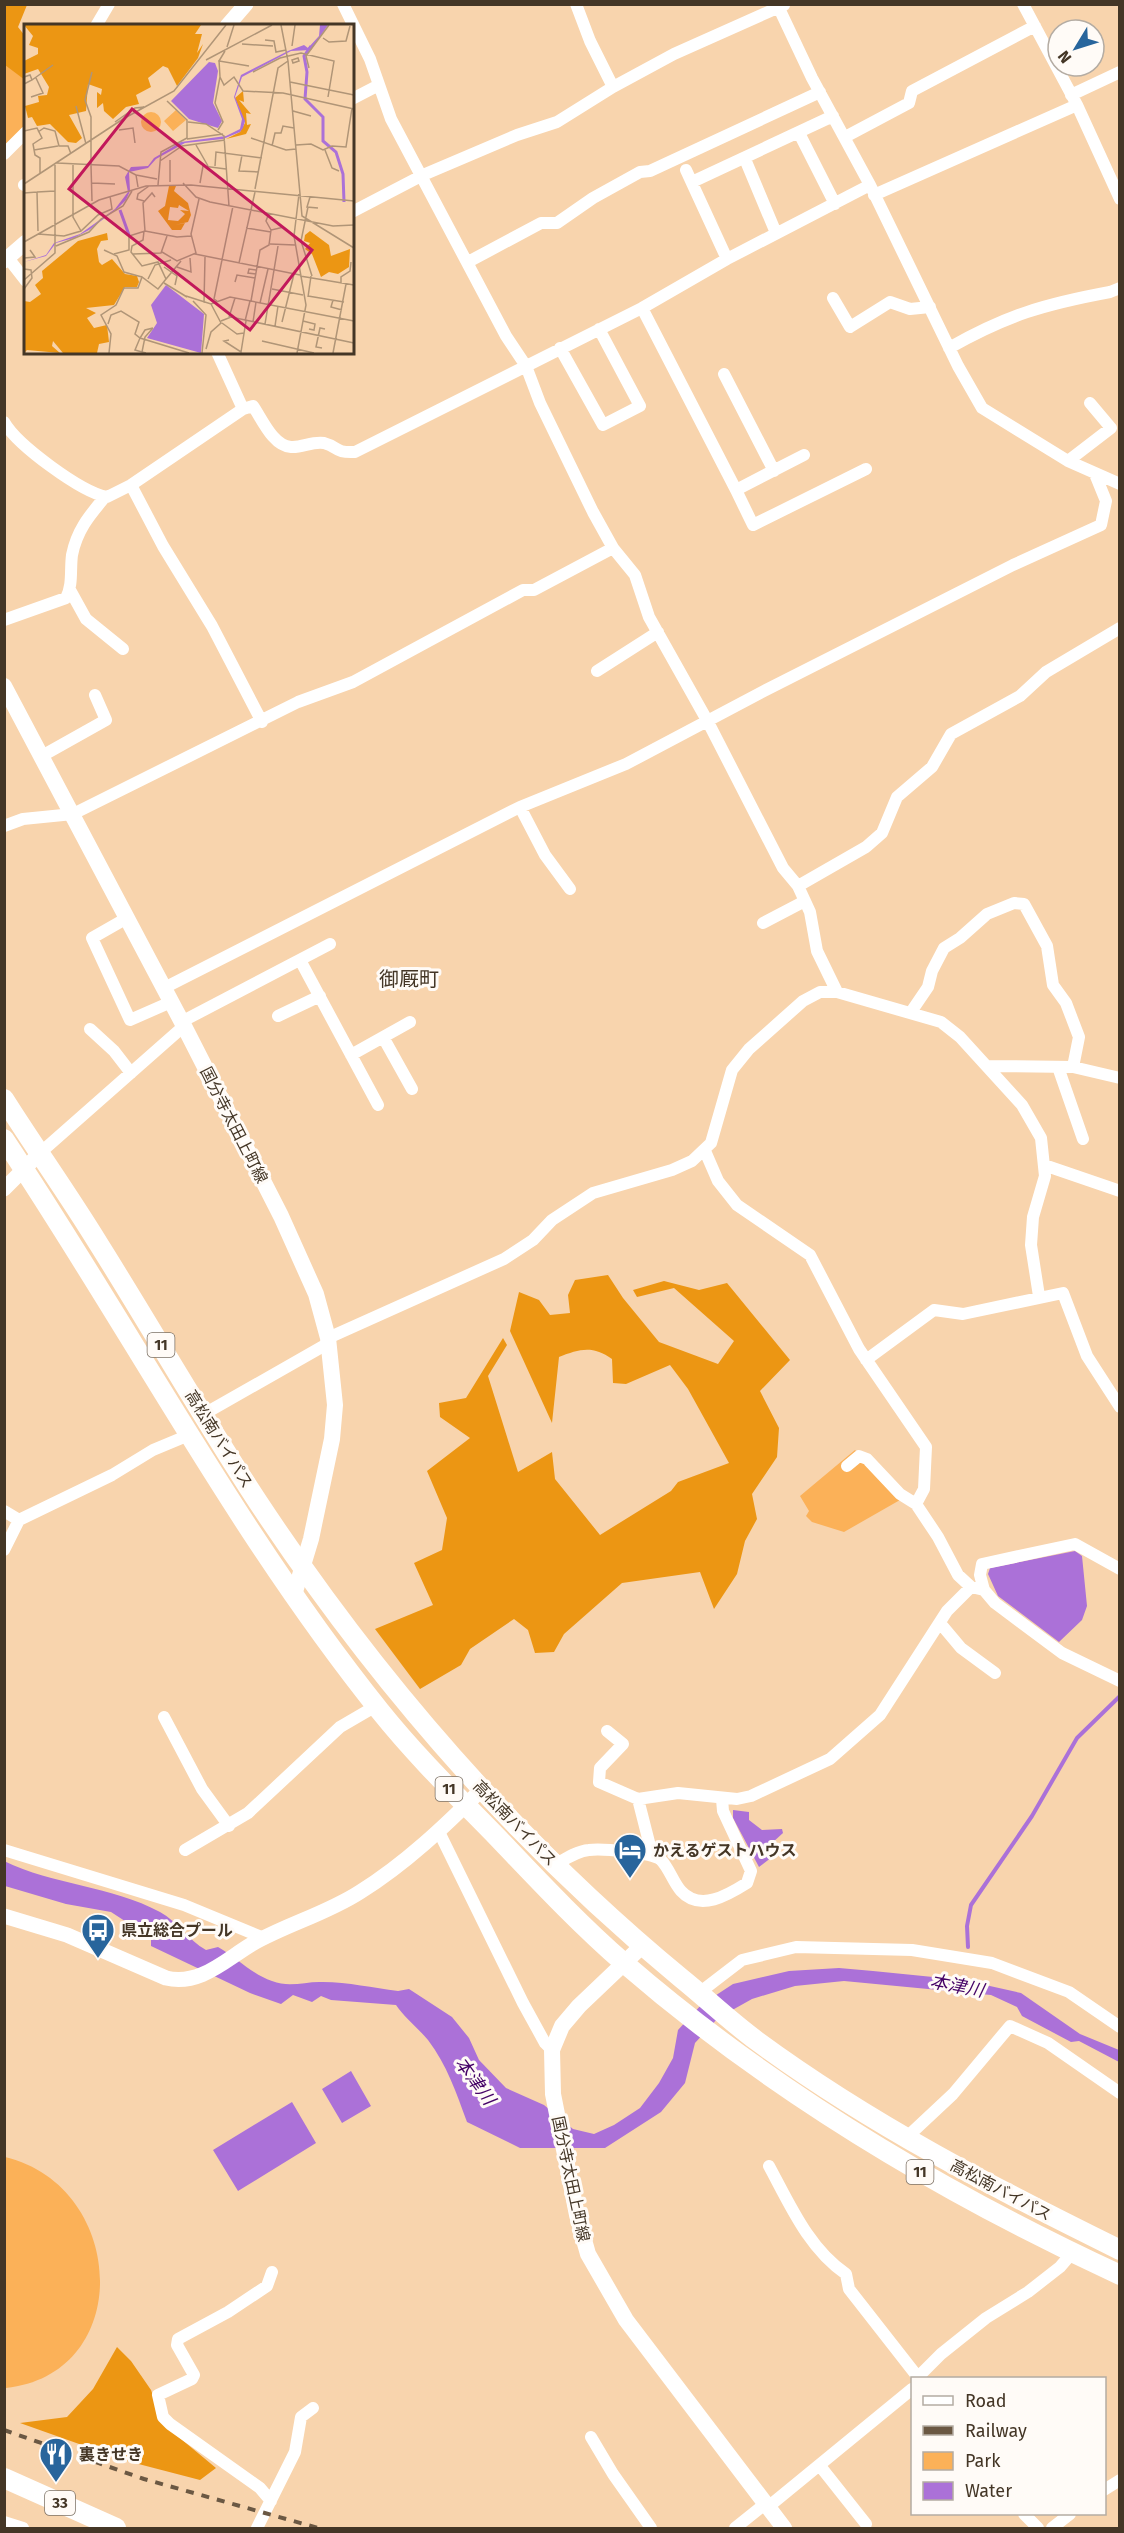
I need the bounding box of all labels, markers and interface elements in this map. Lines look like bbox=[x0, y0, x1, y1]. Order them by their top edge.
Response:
north arrow bbox=[1046, 18, 1106, 78]
inset map bbox=[24, 24, 354, 354]
text: N bbox=[1054, 47, 1075, 67]
district label: 御厩町 bbox=[379, 967, 439, 991]
street label: 国分寺太田上町線 bbox=[196, 1064, 272, 1186]
road number: 11 bbox=[148, 1333, 174, 1357]
street label: 高松南バイパス bbox=[181, 1387, 257, 1491]
street label: 高松南バイパス bbox=[469, 1776, 561, 1870]
road number: 11 bbox=[436, 1777, 462, 1801]
hotel icon: かえるゲストハウス bbox=[612, 1832, 648, 1879]
place label: かえるゲストハウス bbox=[653, 1841, 797, 1860]
bus stop icon: 県立総合プール bbox=[80, 1912, 116, 1959]
place label: 県立総合プール bbox=[121, 1921, 233, 1940]
water label: 本津川 bbox=[928, 1970, 988, 2002]
water label: 本津川 bbox=[450, 2053, 501, 2111]
street label: 国分寺太田上町線 bbox=[548, 2114, 594, 2244]
street label: 高松南バイパス bbox=[947, 2155, 1055, 2225]
road number: 11 bbox=[906, 2160, 934, 2184]
legend bbox=[911, 2377, 1106, 2515]
text: Road bbox=[965, 2390, 1007, 2412]
text: Railway bbox=[965, 2420, 1027, 2442]
restaurant icon: 裏きせき bbox=[38, 2436, 74, 2483]
place label: 裏きせき bbox=[79, 2445, 143, 2464]
text: Park bbox=[965, 2450, 1001, 2472]
text: Water bbox=[965, 2480, 1012, 2502]
road number: 33 bbox=[45, 2491, 75, 2515]

